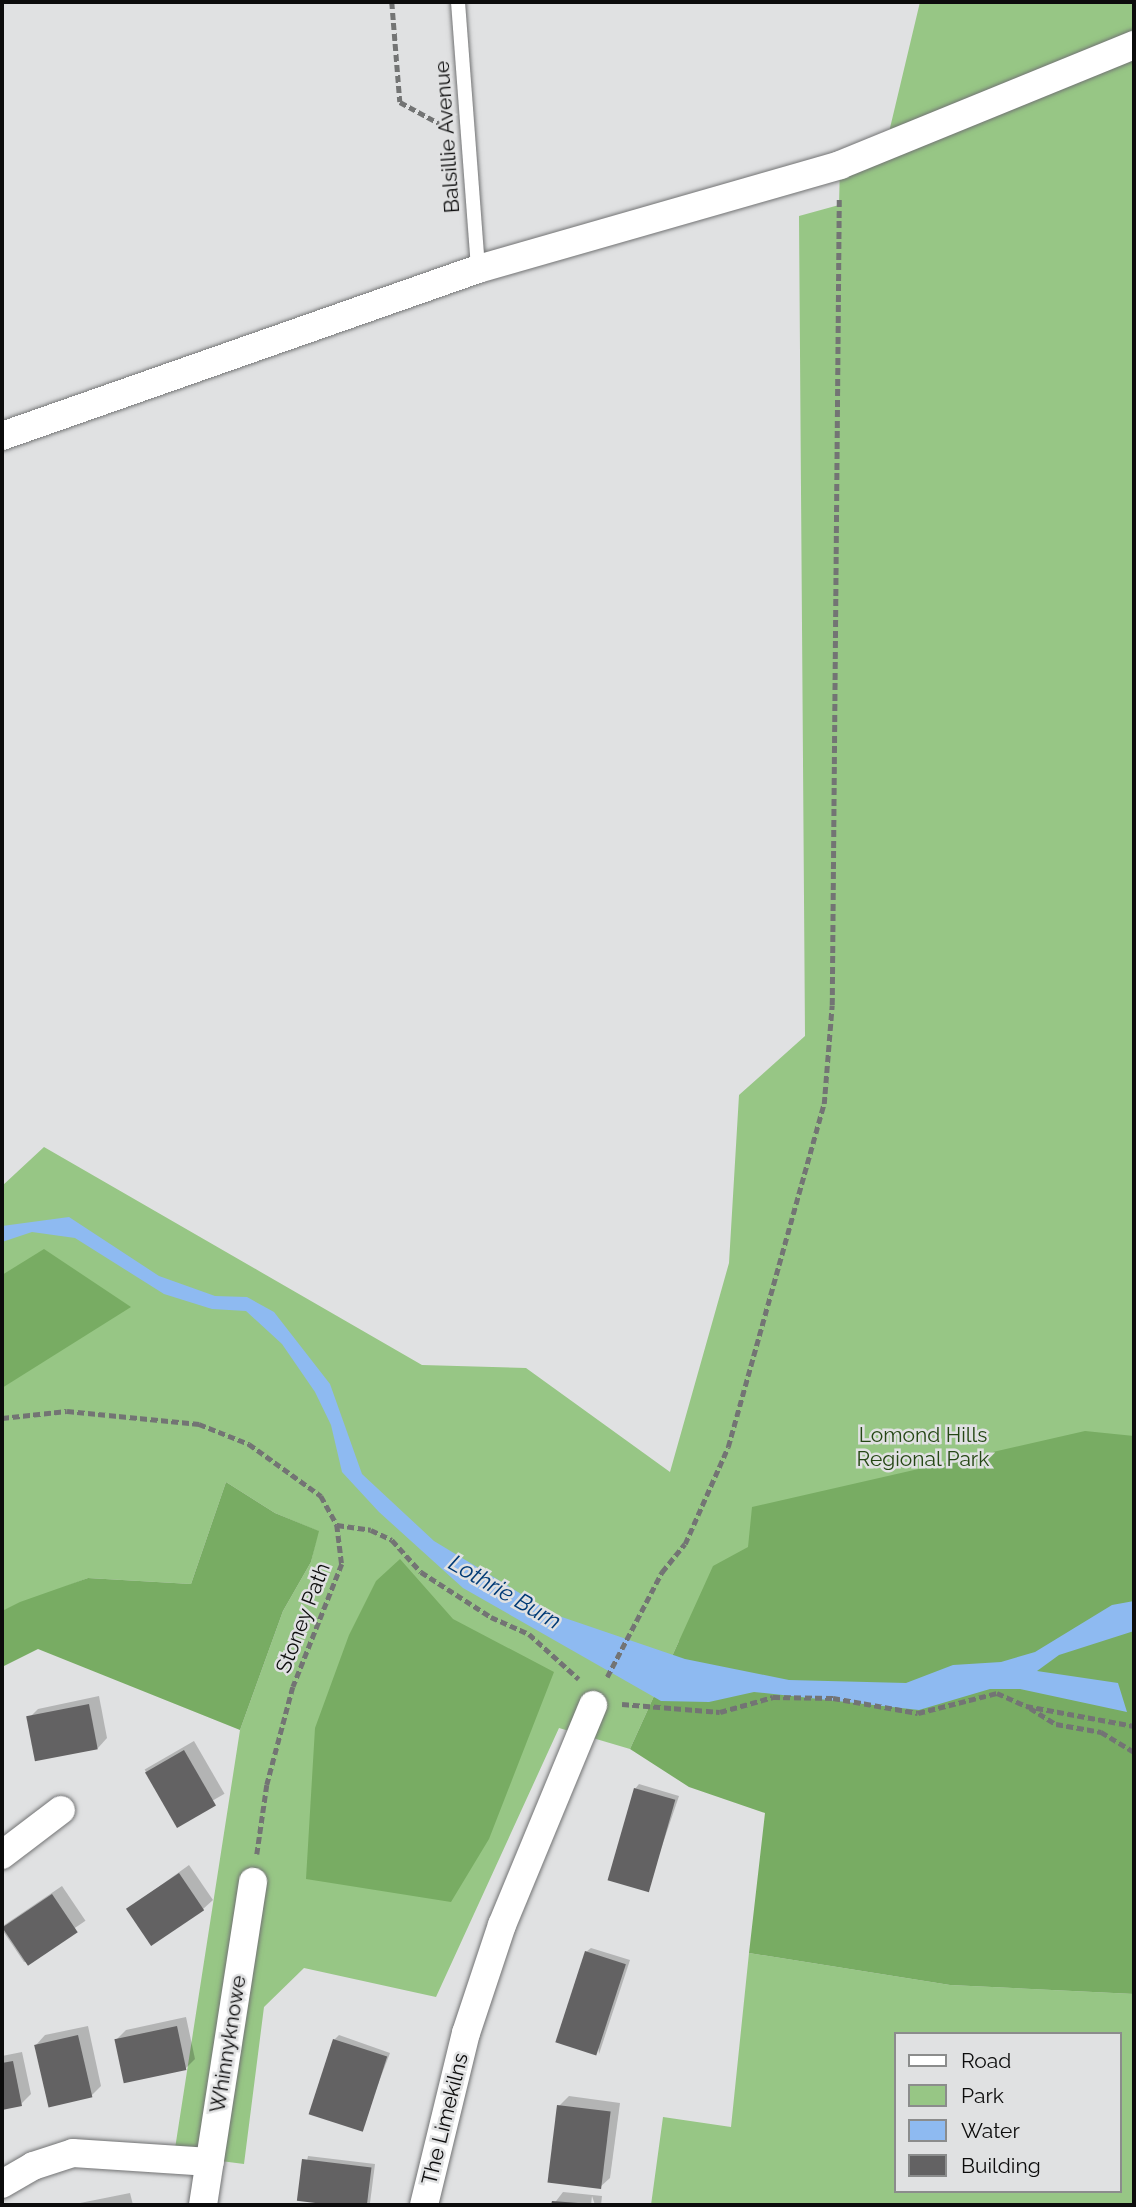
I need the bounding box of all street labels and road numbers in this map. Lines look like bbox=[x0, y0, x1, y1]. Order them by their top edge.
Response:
street label: Balsillie Avenue bbox=[429, 60, 465, 214]
street label: Stoney Path bbox=[270, 1559, 336, 1677]
street label: Whinnyknowe bbox=[205, 1973, 251, 2115]
street label: The Limekilns bbox=[416, 2050, 474, 2188]

